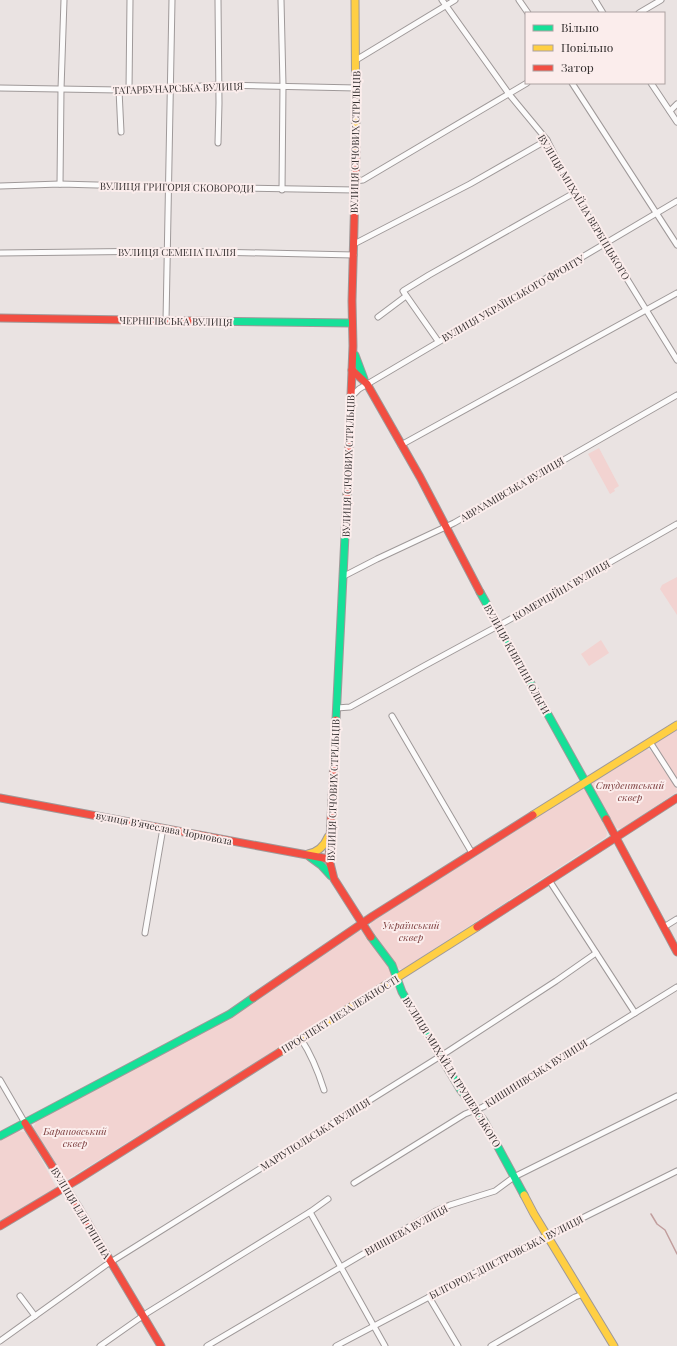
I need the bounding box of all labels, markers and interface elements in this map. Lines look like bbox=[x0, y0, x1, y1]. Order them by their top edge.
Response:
legend bbox=[525, 12, 665, 84]
text: Вільно bbox=[561, 19, 599, 35]
text: Повільно bbox=[561, 39, 614, 55]
text: Затор bbox=[561, 59, 594, 75]
street label: ВУЛИЦЯ СІЧОВИХ СТРІЛЬЦІВ bbox=[347, 71, 363, 213]
street label: ТАТАРБУНАРСЬКА ВУЛИЦЯ bbox=[113, 79, 244, 97]
street label: ВУЛИЦЯ МИХАЙЛА ВЕРБИЦЬКОГО bbox=[535, 132, 633, 282]
street label: ВУЛИЦЯ ГРИГОРІЯ СКОВОРОДИ bbox=[100, 179, 254, 195]
street label: ВУЛИЦЯ СЕМЕНА ПАЛІЯ bbox=[118, 245, 236, 259]
street label: ВУЛИЦЯ УКРАЇНСЬКОГО ФРОНТУ bbox=[439, 251, 587, 345]
street label: ЧЕРНІГІВСЬКА ВУЛИЦЯ bbox=[119, 313, 233, 329]
street label: ВУЛИЦЯ СІЧОВИХ СТРІЛЬЦІВ bbox=[339, 395, 357, 537]
street label: АВРААМІВСЬКА ВУЛИЦЯ bbox=[457, 453, 567, 525]
street label: КОМЕРЦІЙНА ВУЛИЦЯ bbox=[510, 556, 613, 624]
street label: ВУЛИЦЯ КНЯГИНІ ОЛЬГИ bbox=[481, 602, 553, 717]
street label: ВУЛИЦЯ СІЧОВИХ СТРІЛЬЦІВ bbox=[324, 719, 342, 861]
park label: Студентський сквер bbox=[596, 778, 664, 804]
street label: вулиця Вʼячеслава Чорновола bbox=[95, 808, 233, 848]
park label: Український сквер bbox=[382, 918, 440, 944]
street label: ПРОСПЕКТ НЕЗАЛЕЖНОСТІ bbox=[278, 972, 402, 1056]
street label: ВУЛИЦЯ МИХАЙЛА ГРУШЕВСЬКОГО bbox=[400, 994, 504, 1150]
street label: КИШИНІВСЬКА ВУЛИЦЯ bbox=[482, 1035, 590, 1110]
street label: МАРІУПОЛЬСЬКА ВУЛИЦЯ bbox=[257, 1094, 373, 1174]
park label: Барановський сквер bbox=[42, 1124, 107, 1150]
street label: ВУЛИЦЯ ІЛЛІ РІПИНА bbox=[48, 1165, 114, 1262]
street label: ВИШНЕВА ВУЛИЦЯ bbox=[362, 1201, 451, 1259]
street label: БІЛГОРОД-ДНІСТРОВСЬКА ВУЛИЦЯ bbox=[426, 1212, 586, 1302]

